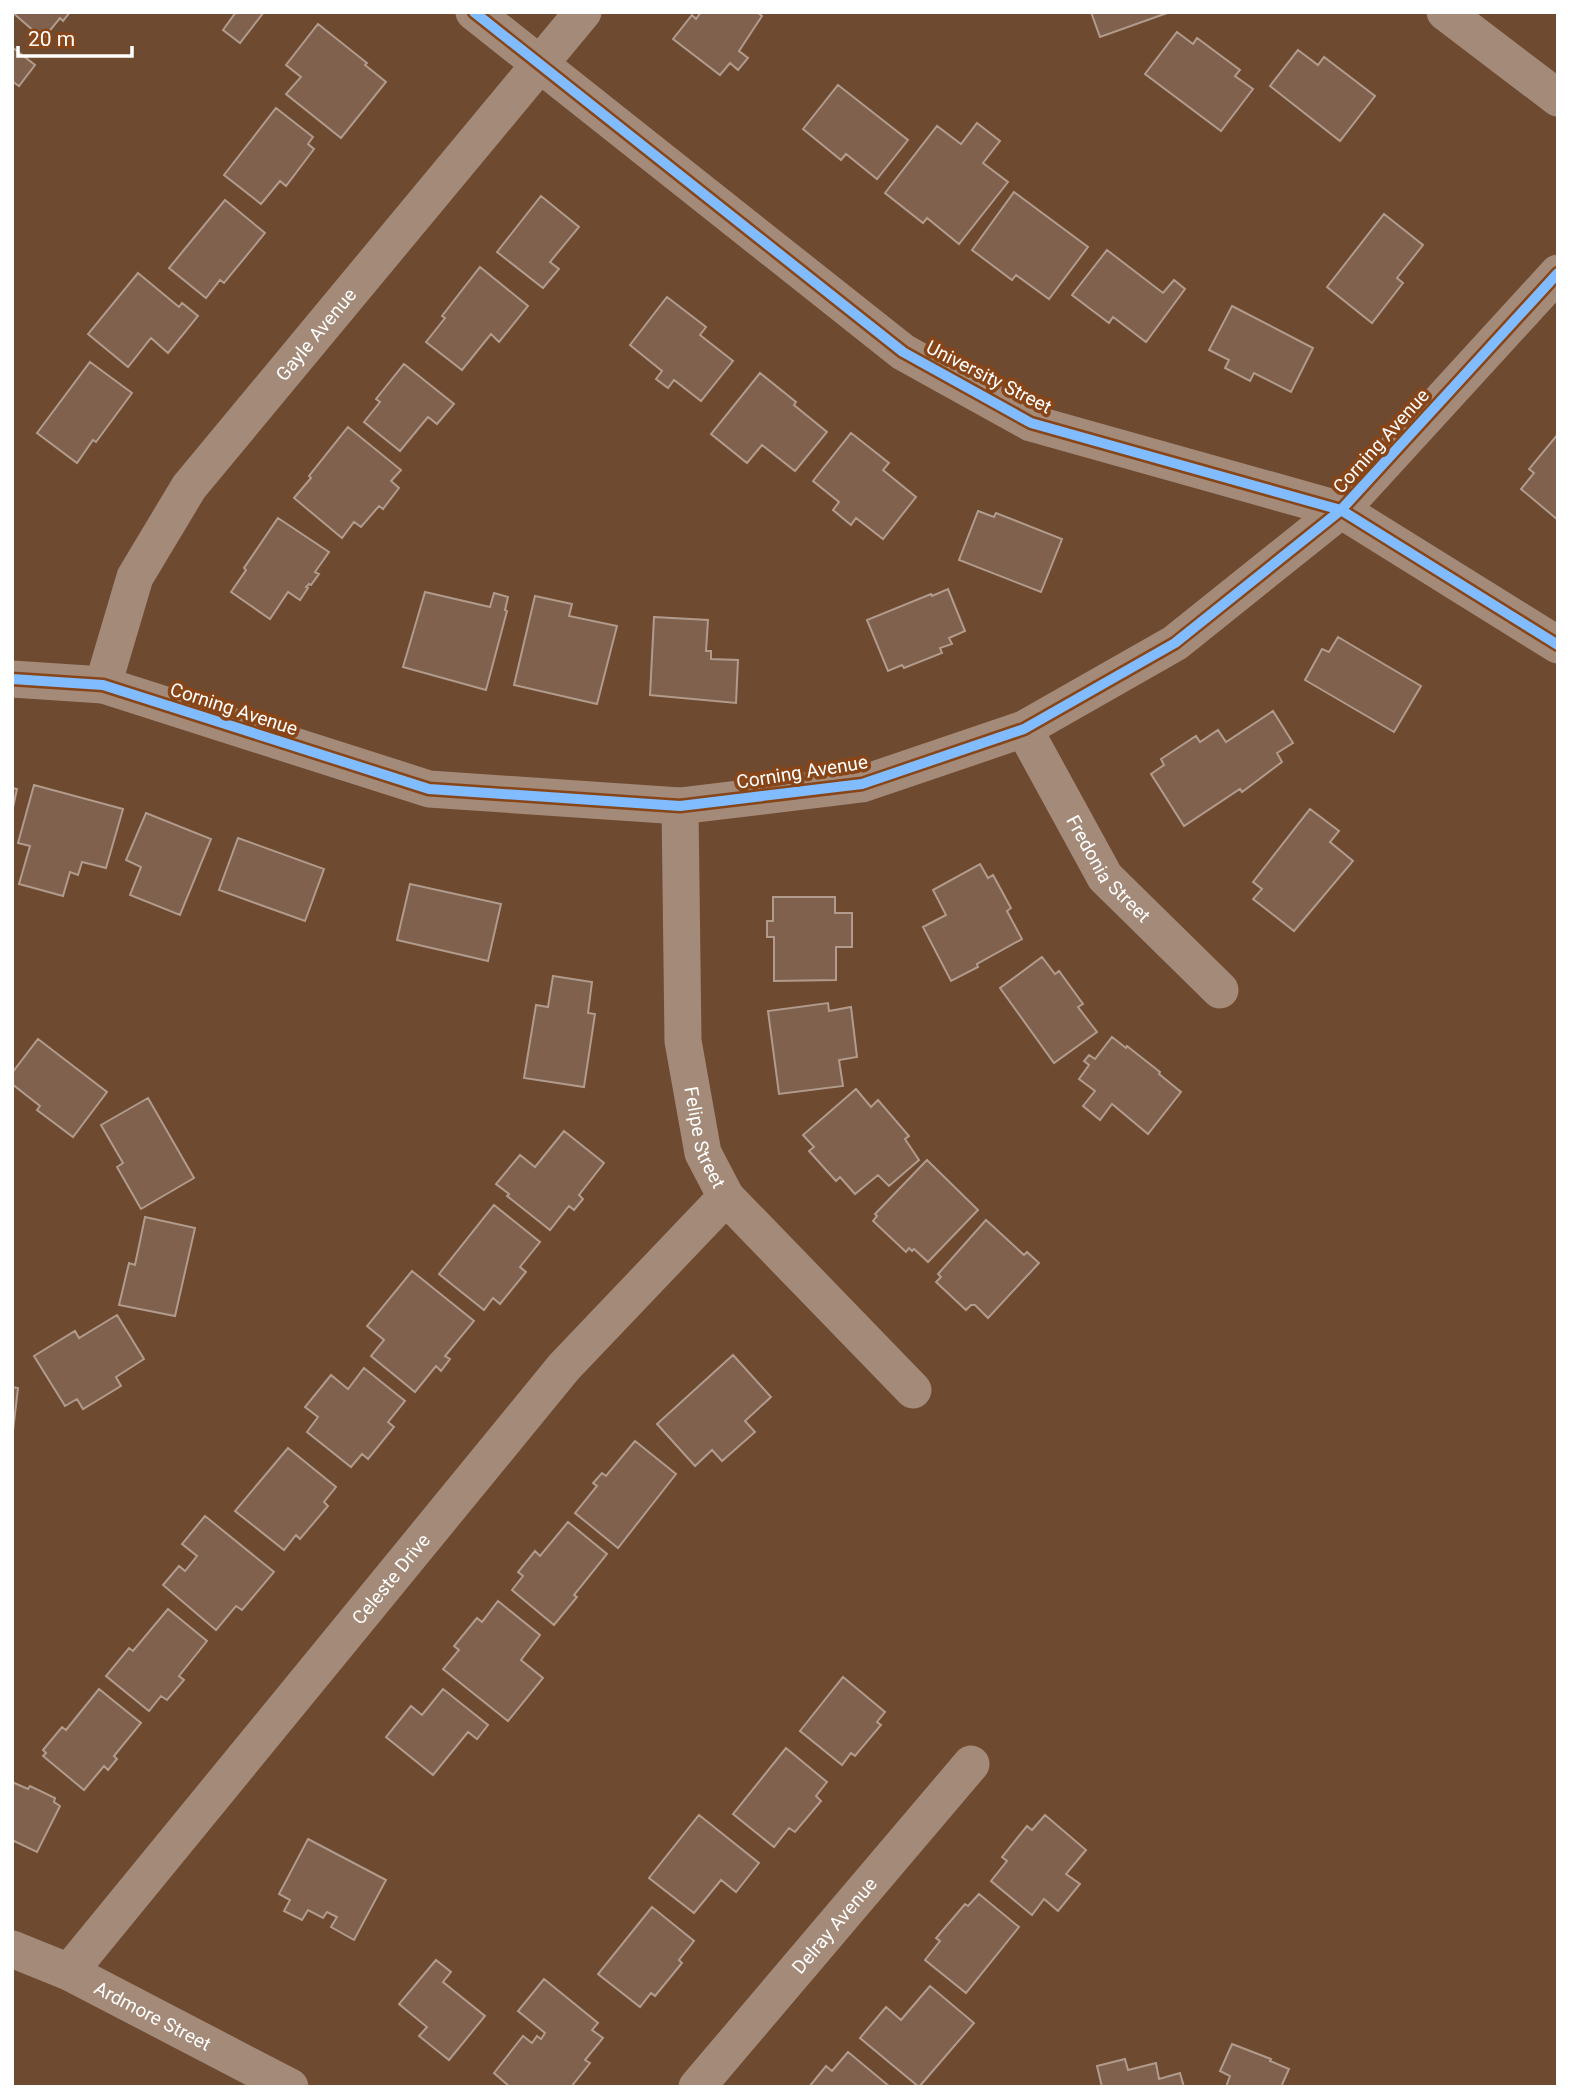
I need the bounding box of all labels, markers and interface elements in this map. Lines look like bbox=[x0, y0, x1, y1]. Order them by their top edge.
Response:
scale bar bbox=[18, 14, 131, 58]
text: 20 m bbox=[28, 27, 75, 51]
street label: Gayle Avenue bbox=[271, 283, 361, 385]
street label: University Street bbox=[923, 336, 1055, 418]
street label: Corning Avenue bbox=[1328, 384, 1434, 498]
street label: Corning Avenue bbox=[167, 678, 301, 740]
street label: Corning Avenue bbox=[735, 750, 869, 794]
street label: Fredonia Street bbox=[1062, 811, 1156, 927]
street label: Felipe Street bbox=[680, 1085, 731, 1192]
street label: Celeste Drive bbox=[347, 1529, 435, 1629]
street label: Delray Avenue bbox=[787, 1872, 882, 1978]
street label: Ardmore Street bbox=[91, 1976, 215, 2055]

